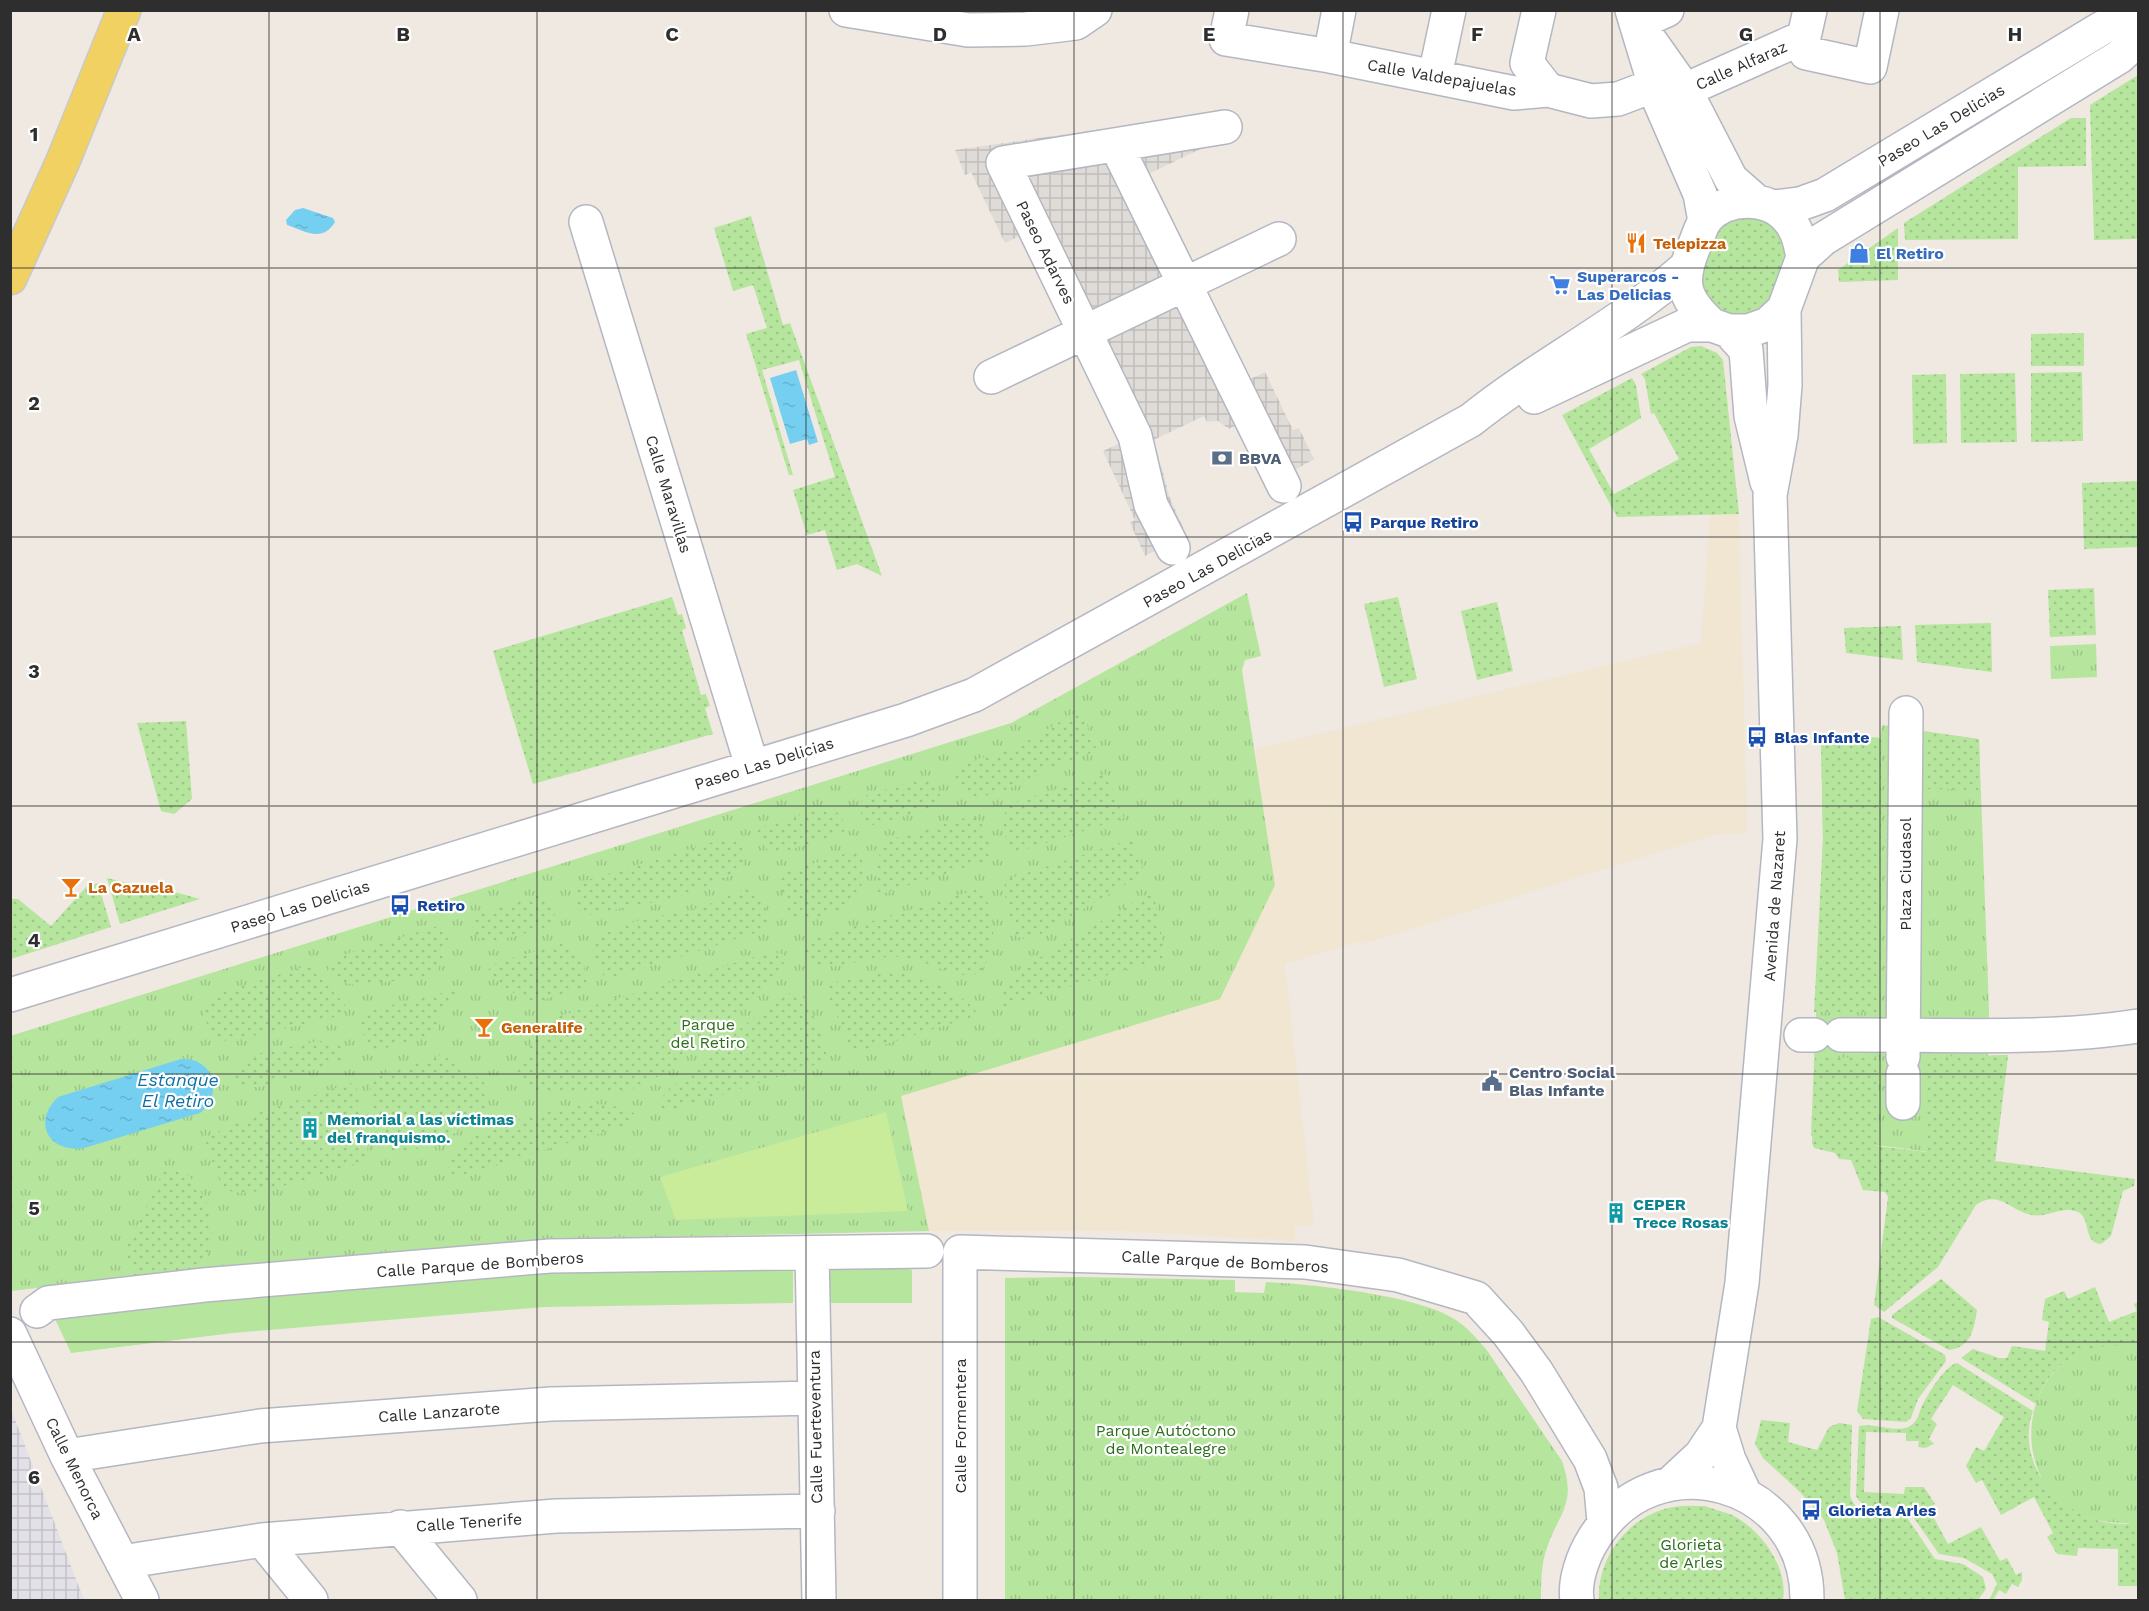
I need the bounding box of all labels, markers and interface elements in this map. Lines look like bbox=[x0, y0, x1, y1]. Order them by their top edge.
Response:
text: A bbox=[127, 22, 141, 46]
text: B bbox=[396, 22, 410, 46]
text: C bbox=[665, 22, 679, 46]
text: D bbox=[933, 22, 947, 46]
text: E bbox=[1203, 22, 1215, 46]
text: F bbox=[1471, 22, 1483, 46]
text: G bbox=[1739, 22, 1753, 46]
text: H bbox=[2008, 22, 2022, 46]
street label: Calle Alfaraz bbox=[1693, 37, 1790, 94]
street label: Calle Valdepajuelas bbox=[1366, 55, 1518, 100]
street label: Paseo Las Delicias bbox=[1874, 80, 2008, 171]
text: 1 bbox=[30, 122, 38, 146]
street label: Paseo Adarves bbox=[1012, 197, 1079, 307]
restaurant icon: Telepizza bbox=[1624, 231, 1648, 255]
place label: Telepizza bbox=[1653, 234, 1727, 253]
shop icon: El Retiro bbox=[1847, 241, 1871, 265]
place label: El Retiro bbox=[1876, 244, 1944, 263]
place label: Superarcos - Las Delicias bbox=[1577, 267, 1680, 304]
supermarket icon: Superarcos - Las Delicias bbox=[1548, 273, 1572, 297]
text: 2 bbox=[28, 391, 40, 415]
street label: Calle Maravillas bbox=[642, 433, 695, 555]
bank icon: BBVA bbox=[1210, 446, 1234, 470]
place label: BBVA bbox=[1239, 449, 1282, 468]
bus stop icon: Parque Retiro bbox=[1341, 510, 1365, 534]
place label: Parque Retiro bbox=[1370, 513, 1479, 532]
street label: Paseo Las Delicias bbox=[1139, 525, 1275, 612]
text: 3 bbox=[28, 659, 40, 683]
bus stop icon: Blas Infante bbox=[1745, 725, 1769, 749]
place label: Blas Infante bbox=[1774, 728, 1869, 747]
street label: Paseo Las Delicias bbox=[692, 733, 836, 794]
street label: Plaza Ciudasol bbox=[1896, 817, 1915, 931]
street label: Avenida de Nazaret bbox=[1760, 830, 1789, 982]
bar icon: La Cazuela bbox=[59, 875, 83, 899]
street label: Paseo Las Delicias bbox=[228, 876, 372, 937]
place label: La Cazuela bbox=[88, 878, 174, 897]
bus stop icon: Retiro bbox=[388, 893, 412, 917]
place label: Retiro bbox=[417, 896, 466, 915]
text: 4 bbox=[28, 928, 41, 952]
bar icon: Generalife bbox=[472, 1015, 496, 1039]
park label: Parque del Retiro bbox=[670, 1015, 746, 1052]
place label: Generalife bbox=[501, 1018, 583, 1037]
place label: Centro Social Blas Infante bbox=[1509, 1063, 1616, 1100]
water label: Estanque El Retiro bbox=[137, 1069, 219, 1111]
public building icon: Centro Social Blas Infante bbox=[1480, 1069, 1504, 1093]
place label: Memorial a las víctimas del franquismo. bbox=[327, 1110, 515, 1147]
building icon: Memorial a las víctimas del franquismo. bbox=[298, 1116, 322, 1140]
place label: CEPER Trece Rosas bbox=[1633, 1195, 1729, 1232]
text: 5 bbox=[28, 1196, 40, 1220]
building icon: CEPER Trece Rosas bbox=[1604, 1201, 1628, 1225]
street label: Calle Parque de Bomberos bbox=[1121, 1247, 1329, 1276]
street label: Calle Parque de Bomberos bbox=[376, 1248, 584, 1281]
street label: Calle Fuerteventura bbox=[805, 1350, 826, 1504]
street label: Calle Formentera bbox=[951, 1358, 970, 1494]
street label: Calle Lanzarote bbox=[377, 1399, 501, 1426]
street label: Calle Menorca bbox=[42, 1414, 107, 1522]
park label: Parque Autóctono de Montealegre bbox=[1096, 1421, 1236, 1458]
text: 6 bbox=[28, 1465, 40, 1489]
bus stop icon: Glorieta Arles bbox=[1799, 1498, 1823, 1522]
place label: Glorieta Arles bbox=[1828, 1501, 1937, 1520]
street label: Calle Tenerife bbox=[415, 1509, 523, 1536]
park label: Glorieta de Arles bbox=[1659, 1535, 1723, 1572]

